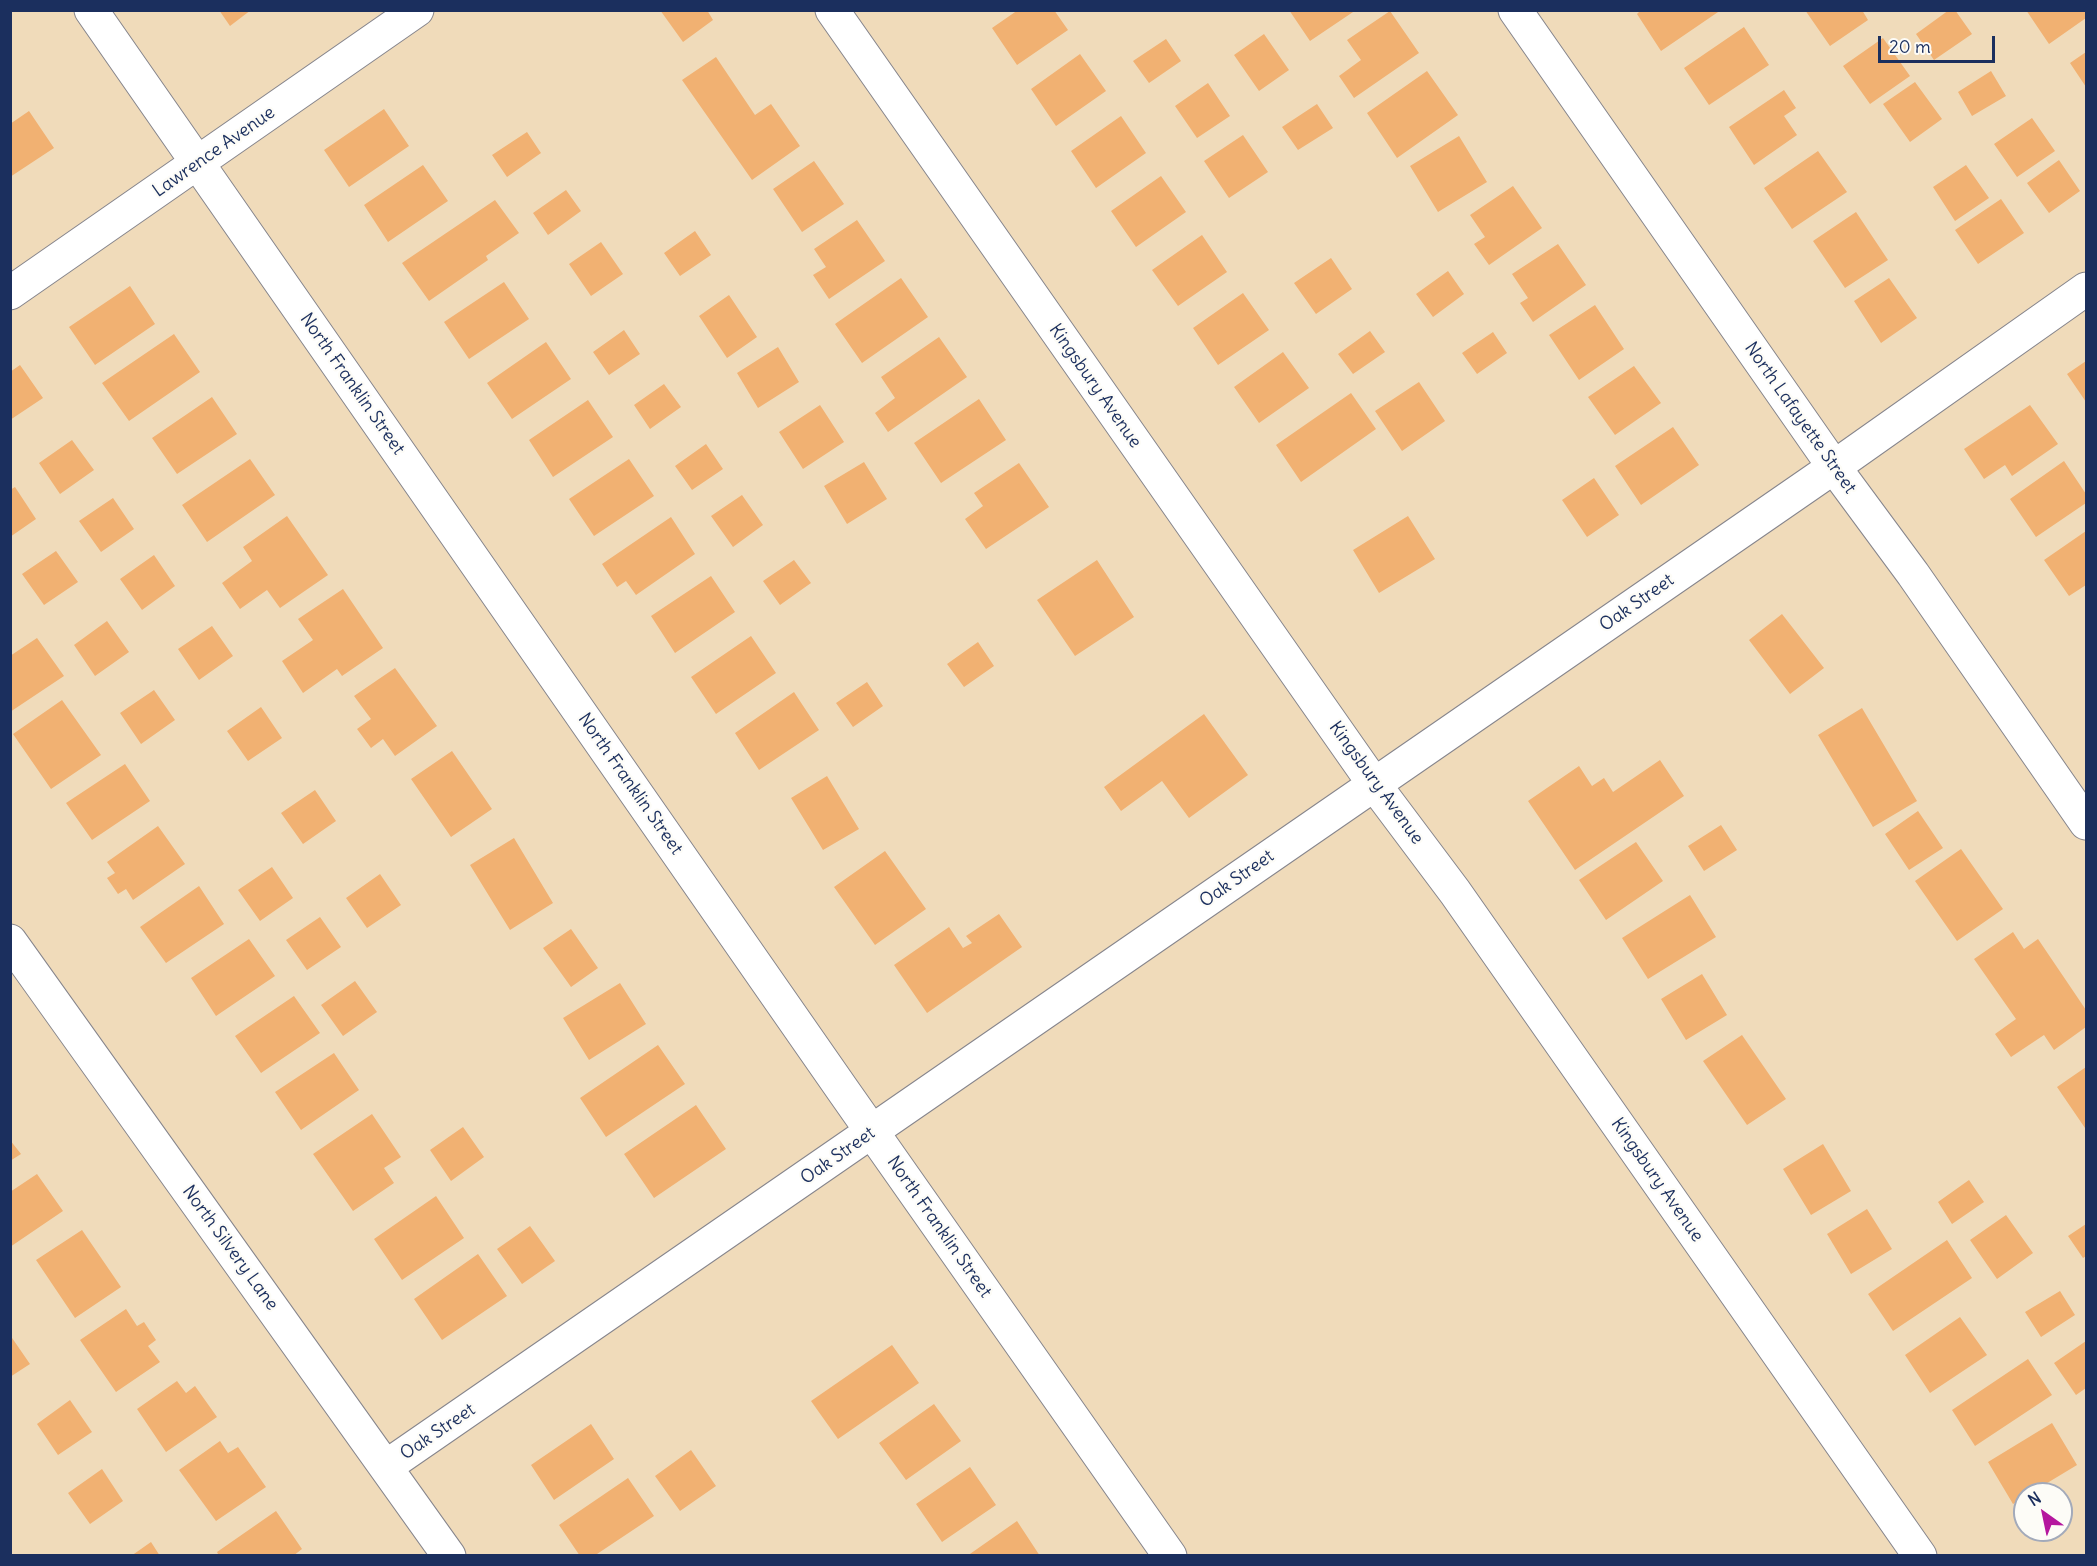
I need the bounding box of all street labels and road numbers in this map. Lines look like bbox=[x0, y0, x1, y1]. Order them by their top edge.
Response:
street label: Lawrence Avenue bbox=[149, 102, 279, 202]
street label: North Franklin Street bbox=[295, 309, 409, 459]
street label: Kingsbury Avenue bbox=[1044, 320, 1146, 452]
street label: North Lafayette Street bbox=[1739, 338, 1861, 498]
street label: Oak Street bbox=[1596, 570, 1678, 636]
street label: North Franklin Street bbox=[573, 709, 687, 859]
street label: Kingsbury Avenue bbox=[1324, 717, 1428, 849]
street label: Oak Street bbox=[1196, 846, 1278, 912]
street label: Kingsbury Avenue bbox=[1606, 1114, 1708, 1246]
street label: Oak Street bbox=[797, 1123, 879, 1189]
street label: North Franklin Street bbox=[882, 1152, 996, 1302]
street label: North Silvery Lane bbox=[178, 1181, 282, 1315]
street label: Oak Street bbox=[396, 1399, 480, 1465]

